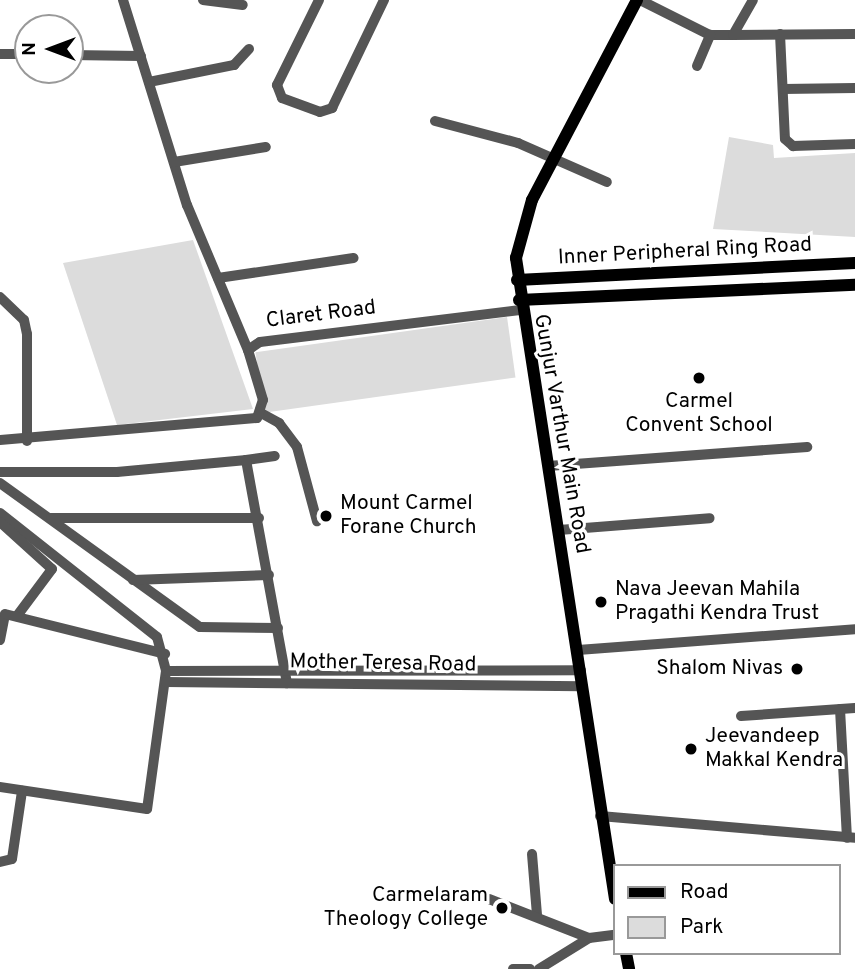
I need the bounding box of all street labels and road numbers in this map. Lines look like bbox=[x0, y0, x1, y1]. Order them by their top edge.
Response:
street label: Inner Peripheral Ring Road bbox=[557, 233, 813, 271]
street label: Claret Road bbox=[265, 296, 377, 334]
street label: Gunjur Varthur Main Road bbox=[527, 312, 595, 556]
street label: Mother Teresa Road bbox=[289, 650, 477, 678]

